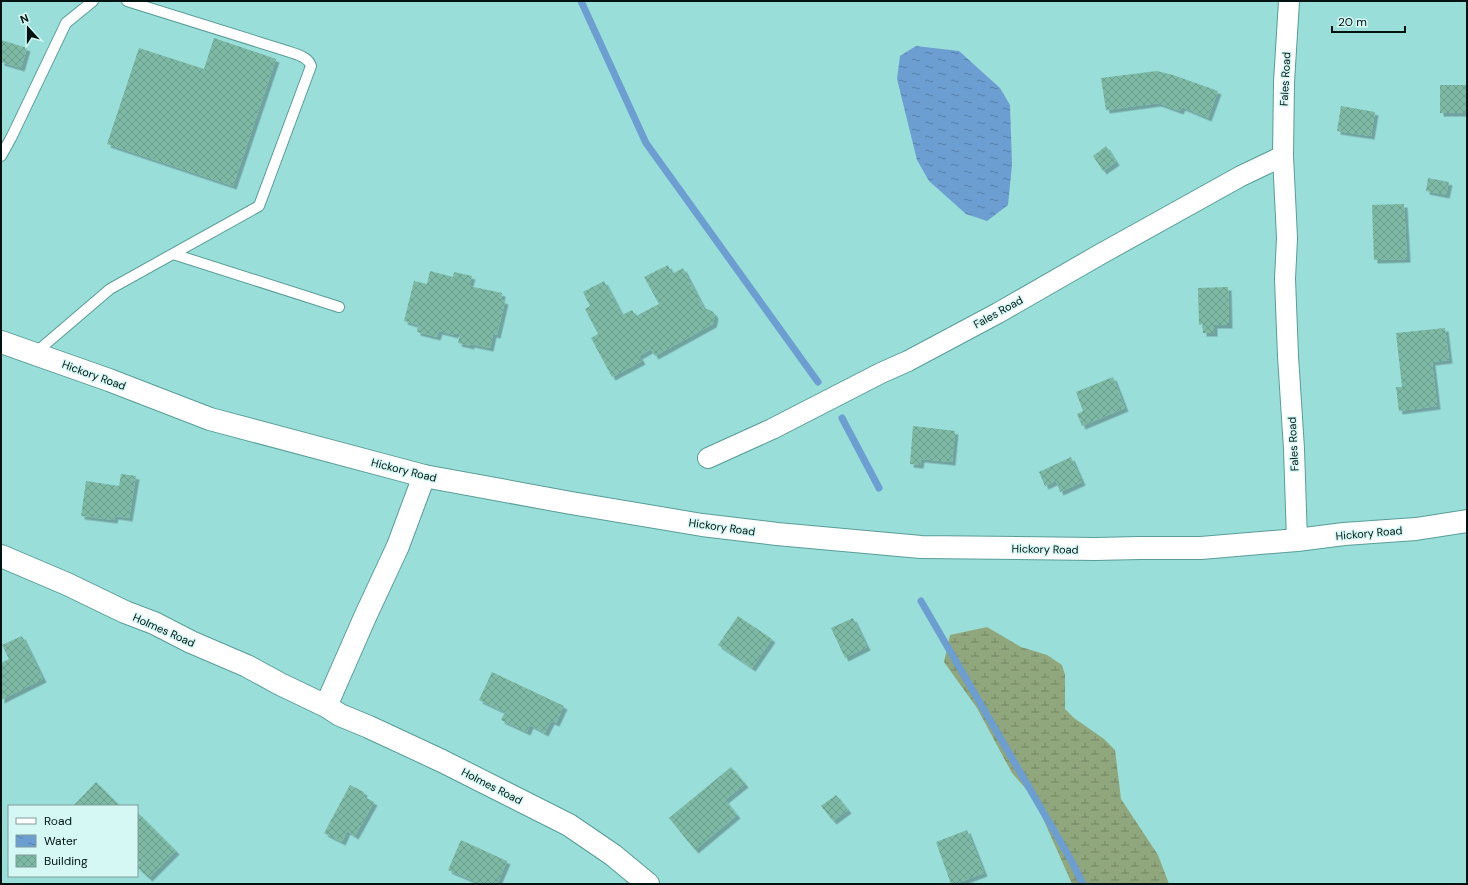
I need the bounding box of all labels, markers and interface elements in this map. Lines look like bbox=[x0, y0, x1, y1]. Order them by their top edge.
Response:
north arrow bbox=[8, 8, 48, 48]
scale bar bbox=[1332, 8, 1405, 34]
text: N bbox=[18, 11, 31, 27]
text: 20 m bbox=[1338, 14, 1367, 30]
street label: Fales Road bbox=[1277, 51, 1293, 106]
street label: Fales Road bbox=[971, 293, 1025, 331]
street label: Hickory Road bbox=[60, 357, 128, 393]
street label: Fales Road bbox=[1285, 416, 1301, 471]
street label: Hickory Road bbox=[370, 455, 438, 485]
street label: Hickory Road bbox=[688, 515, 756, 539]
street label: Hickory Road bbox=[1335, 523, 1403, 543]
street label: Hickory Road bbox=[1011, 541, 1079, 557]
street label: Holmes Road bbox=[131, 610, 197, 650]
street label: Holmes Road bbox=[459, 765, 525, 807]
legend bbox=[8, 805, 138, 877]
text: Road bbox=[44, 813, 72, 829]
text: Water bbox=[44, 833, 78, 849]
text: Building bbox=[44, 853, 88, 869]

